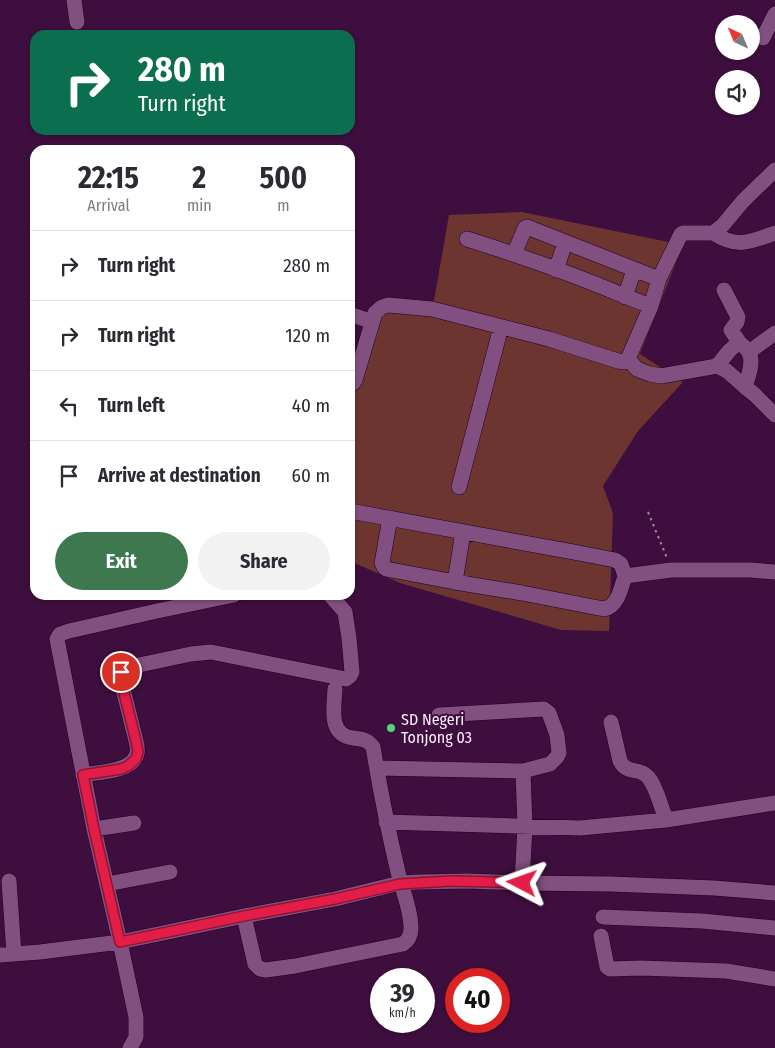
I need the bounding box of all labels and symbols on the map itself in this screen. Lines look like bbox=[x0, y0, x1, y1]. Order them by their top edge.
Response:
north arrow bbox=[715, 15, 760, 60]
pin bbox=[100, 651, 142, 693]
place label: SD Negeri Tonjong 03 bbox=[401, 710, 472, 747]
marker: SD Negeri Tonjong 03 bbox=[385, 722, 397, 734]
position arrow bbox=[495, 856, 547, 908]
speed limit sign: 40 bbox=[445, 968, 510, 1033]

